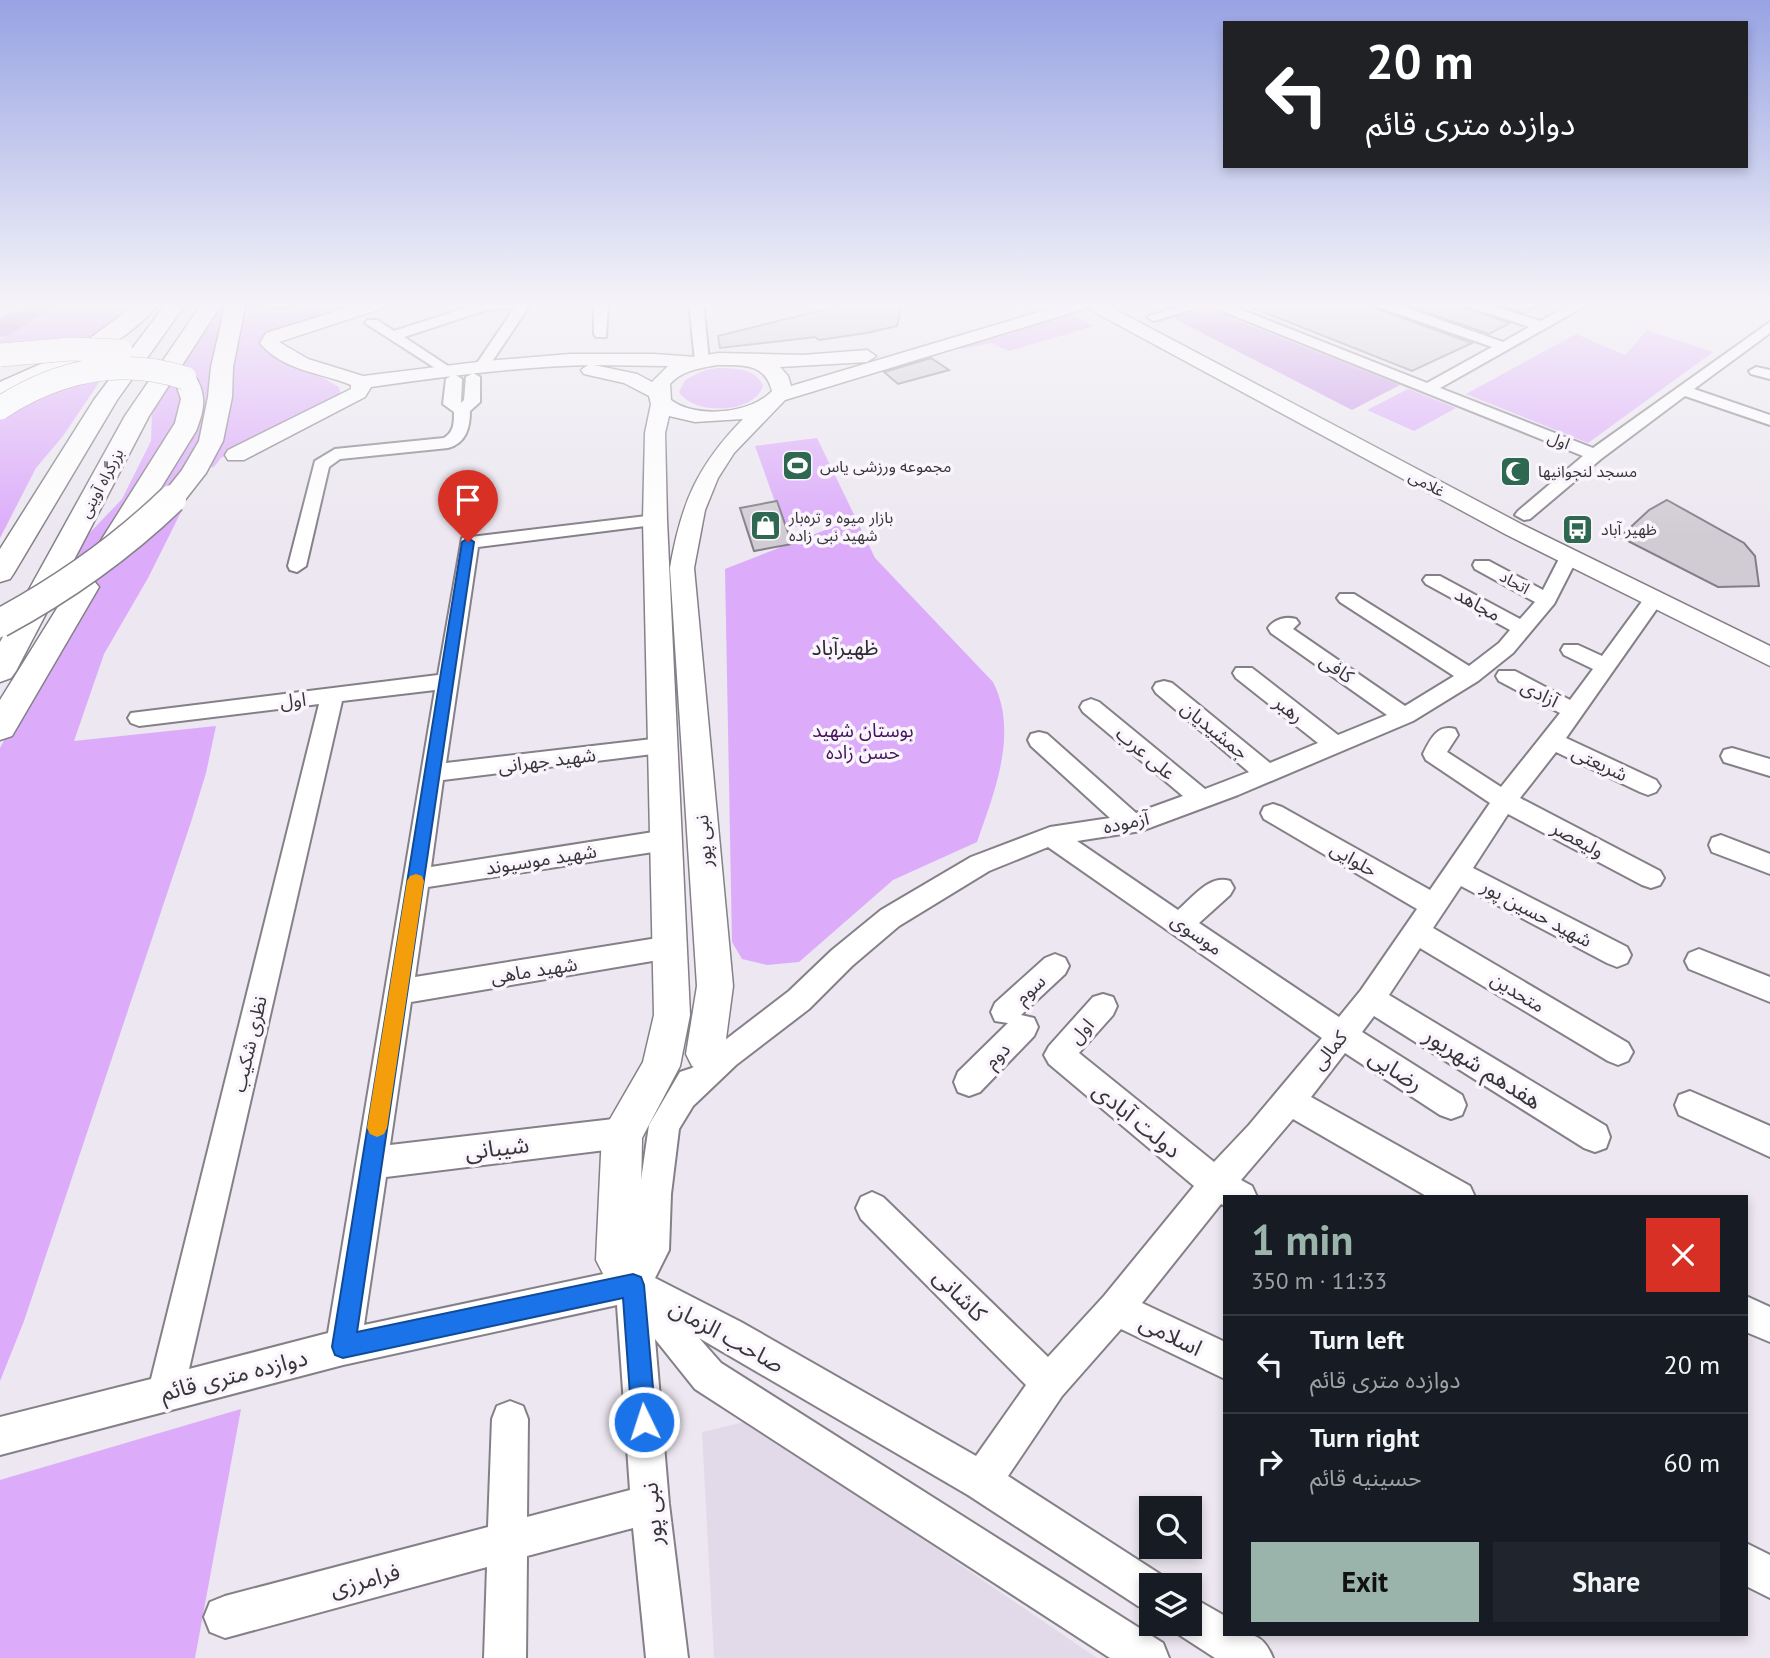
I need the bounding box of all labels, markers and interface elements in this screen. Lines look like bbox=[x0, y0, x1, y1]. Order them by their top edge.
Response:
text: 20 m bbox=[1366, 29, 1473, 93]
icon: left bbox=[1251, 49, 1342, 140]
text: دوازده متری قائم bbox=[1366, 102, 1575, 144]
street label: اول bbox=[1545, 427, 1573, 454]
street label: بزرگراه آوینی bbox=[74, 445, 128, 521]
sports icon: مجموعه ورزشی یاس bbox=[780, 449, 814, 483]
mosque icon: مسجد لنجوانیها bbox=[1498, 454, 1532, 488]
place label: مجموعه ورزشی یاس bbox=[820, 456, 951, 476]
place label: مسجد لنجوانیها bbox=[1538, 461, 1637, 481]
street label: غلامی bbox=[1406, 465, 1448, 501]
pin bbox=[438, 470, 498, 542]
icon: arrive bbox=[449, 481, 487, 519]
place label: بازار میوه و تره‌بار شهید نبی زاده bbox=[788, 507, 893, 545]
shop icon: بازار میوه و تره‌بار شهید نبی زاده bbox=[749, 509, 783, 543]
bus stop icon: ظهیر آباد bbox=[1561, 512, 1595, 546]
place label: ظهیر آباد bbox=[1601, 519, 1657, 539]
street label: اتحاد bbox=[1497, 566, 1533, 598]
street label: مجاهد bbox=[1451, 582, 1505, 626]
district label: ظهیرآباد bbox=[811, 634, 879, 661]
street label: کافی bbox=[1315, 648, 1360, 689]
street label: آزادی bbox=[1517, 673, 1564, 713]
street label: اول bbox=[279, 687, 307, 713]
street label: رهبر bbox=[1269, 689, 1309, 728]
street label: جمشیدیان bbox=[1176, 696, 1254, 764]
park label: بوستان شهید حسن زاده bbox=[812, 718, 914, 764]
street label: علی عرب bbox=[1111, 721, 1181, 785]
street label: شریعتی bbox=[1568, 740, 1632, 786]
street label: شهید جهرانی bbox=[497, 742, 597, 778]
street label: آزموده bbox=[1101, 805, 1153, 839]
street label: نبی پور bbox=[689, 814, 718, 869]
street label: ولیعصر bbox=[1547, 815, 1608, 863]
street label: حلوایی bbox=[1326, 836, 1382, 882]
street label: شهید موسیوند bbox=[484, 838, 598, 880]
street label: شهید حسین پور bbox=[1476, 873, 1596, 953]
street label: موسوی bbox=[1167, 908, 1227, 960]
street label: شهید ماهی bbox=[489, 951, 579, 989]
street label: متحدین bbox=[1487, 967, 1549, 1017]
street label: سوم bbox=[1010, 969, 1052, 1011]
street label: نظری شکیب bbox=[226, 994, 272, 1094]
street label: اول bbox=[1063, 1013, 1099, 1049]
street label: هفدهم شهریور bbox=[1417, 1019, 1548, 1118]
street label: کمالی bbox=[1306, 1025, 1353, 1074]
street label: دوم bbox=[979, 1037, 1017, 1075]
street label: رضایی bbox=[1364, 1041, 1429, 1098]
street label: دولت آبادی bbox=[1087, 1075, 1187, 1164]
street label: شیبانی bbox=[463, 1129, 531, 1166]
text: 1 min bbox=[1251, 1212, 1353, 1267]
button: close bbox=[1646, 1218, 1720, 1292]
street label: کاشانی bbox=[927, 1262, 994, 1328]
text: 350 m · 11:33 bbox=[1251, 1266, 1387, 1295]
street label: صاحب الزمان bbox=[665, 1292, 790, 1379]
street label: اسلامی bbox=[1135, 1307, 1207, 1362]
text: Turn left bbox=[1310, 1323, 1404, 1356]
street label: دوازده متری قائم bbox=[157, 1342, 311, 1410]
icon: left bbox=[1251, 1345, 1289, 1383]
text: 20 m bbox=[1664, 1348, 1720, 1381]
text: دوازده متری قائم bbox=[1310, 1365, 1460, 1394]
position arrow bbox=[607, 1385, 681, 1459]
text: Turn right bbox=[1310, 1421, 1419, 1454]
icon: right bbox=[1251, 1443, 1289, 1481]
text: 60 m bbox=[1664, 1446, 1720, 1479]
text: حسینیه قائم bbox=[1310, 1463, 1422, 1492]
street label: نبی پور bbox=[634, 1481, 670, 1548]
map controls bbox=[1139, 1496, 1202, 1636]
button: search bbox=[1139, 1496, 1202, 1559]
button: Exit bbox=[1251, 1542, 1479, 1622]
button: Share bbox=[1493, 1542, 1720, 1622]
street label: فرامرزی bbox=[327, 1556, 403, 1603]
button: layers bbox=[1139, 1573, 1202, 1636]

